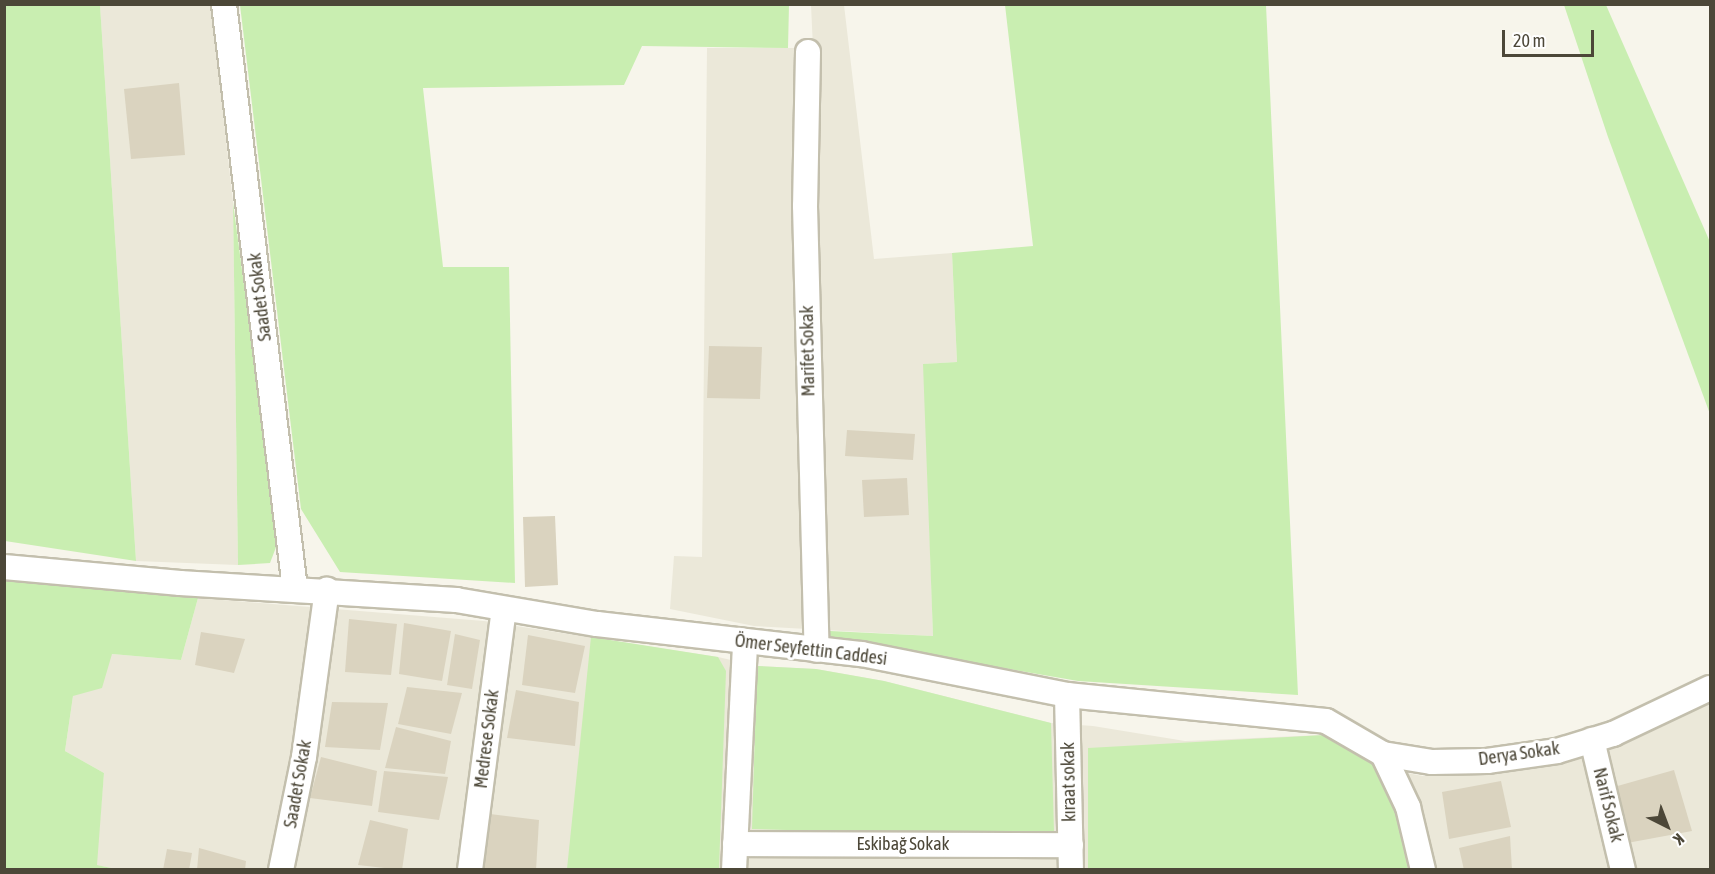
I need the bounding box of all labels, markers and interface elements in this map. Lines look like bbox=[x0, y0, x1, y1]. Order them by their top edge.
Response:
scale bar bbox=[1505, 18, 1596, 56]
text: 20 m bbox=[1513, 30, 1545, 51]
street label: Saadet Sokak bbox=[244, 252, 276, 342]
street label: Marifet Sokak bbox=[796, 305, 820, 397]
street label: Ömer Seyfettin Caddesi bbox=[734, 630, 888, 670]
street label: Medrese Sokak bbox=[470, 688, 504, 790]
street label: Saadet Sokak bbox=[280, 738, 316, 830]
street label: Derya Sokak bbox=[1477, 738, 1561, 770]
street label: kıraat sokak bbox=[1058, 742, 1080, 822]
street label: Narif Sokak bbox=[1588, 765, 1628, 845]
north arrow bbox=[1637, 796, 1697, 856]
text: K bbox=[1670, 830, 1688, 849]
street label: Eskibağ Sokak bbox=[857, 833, 949, 855]

